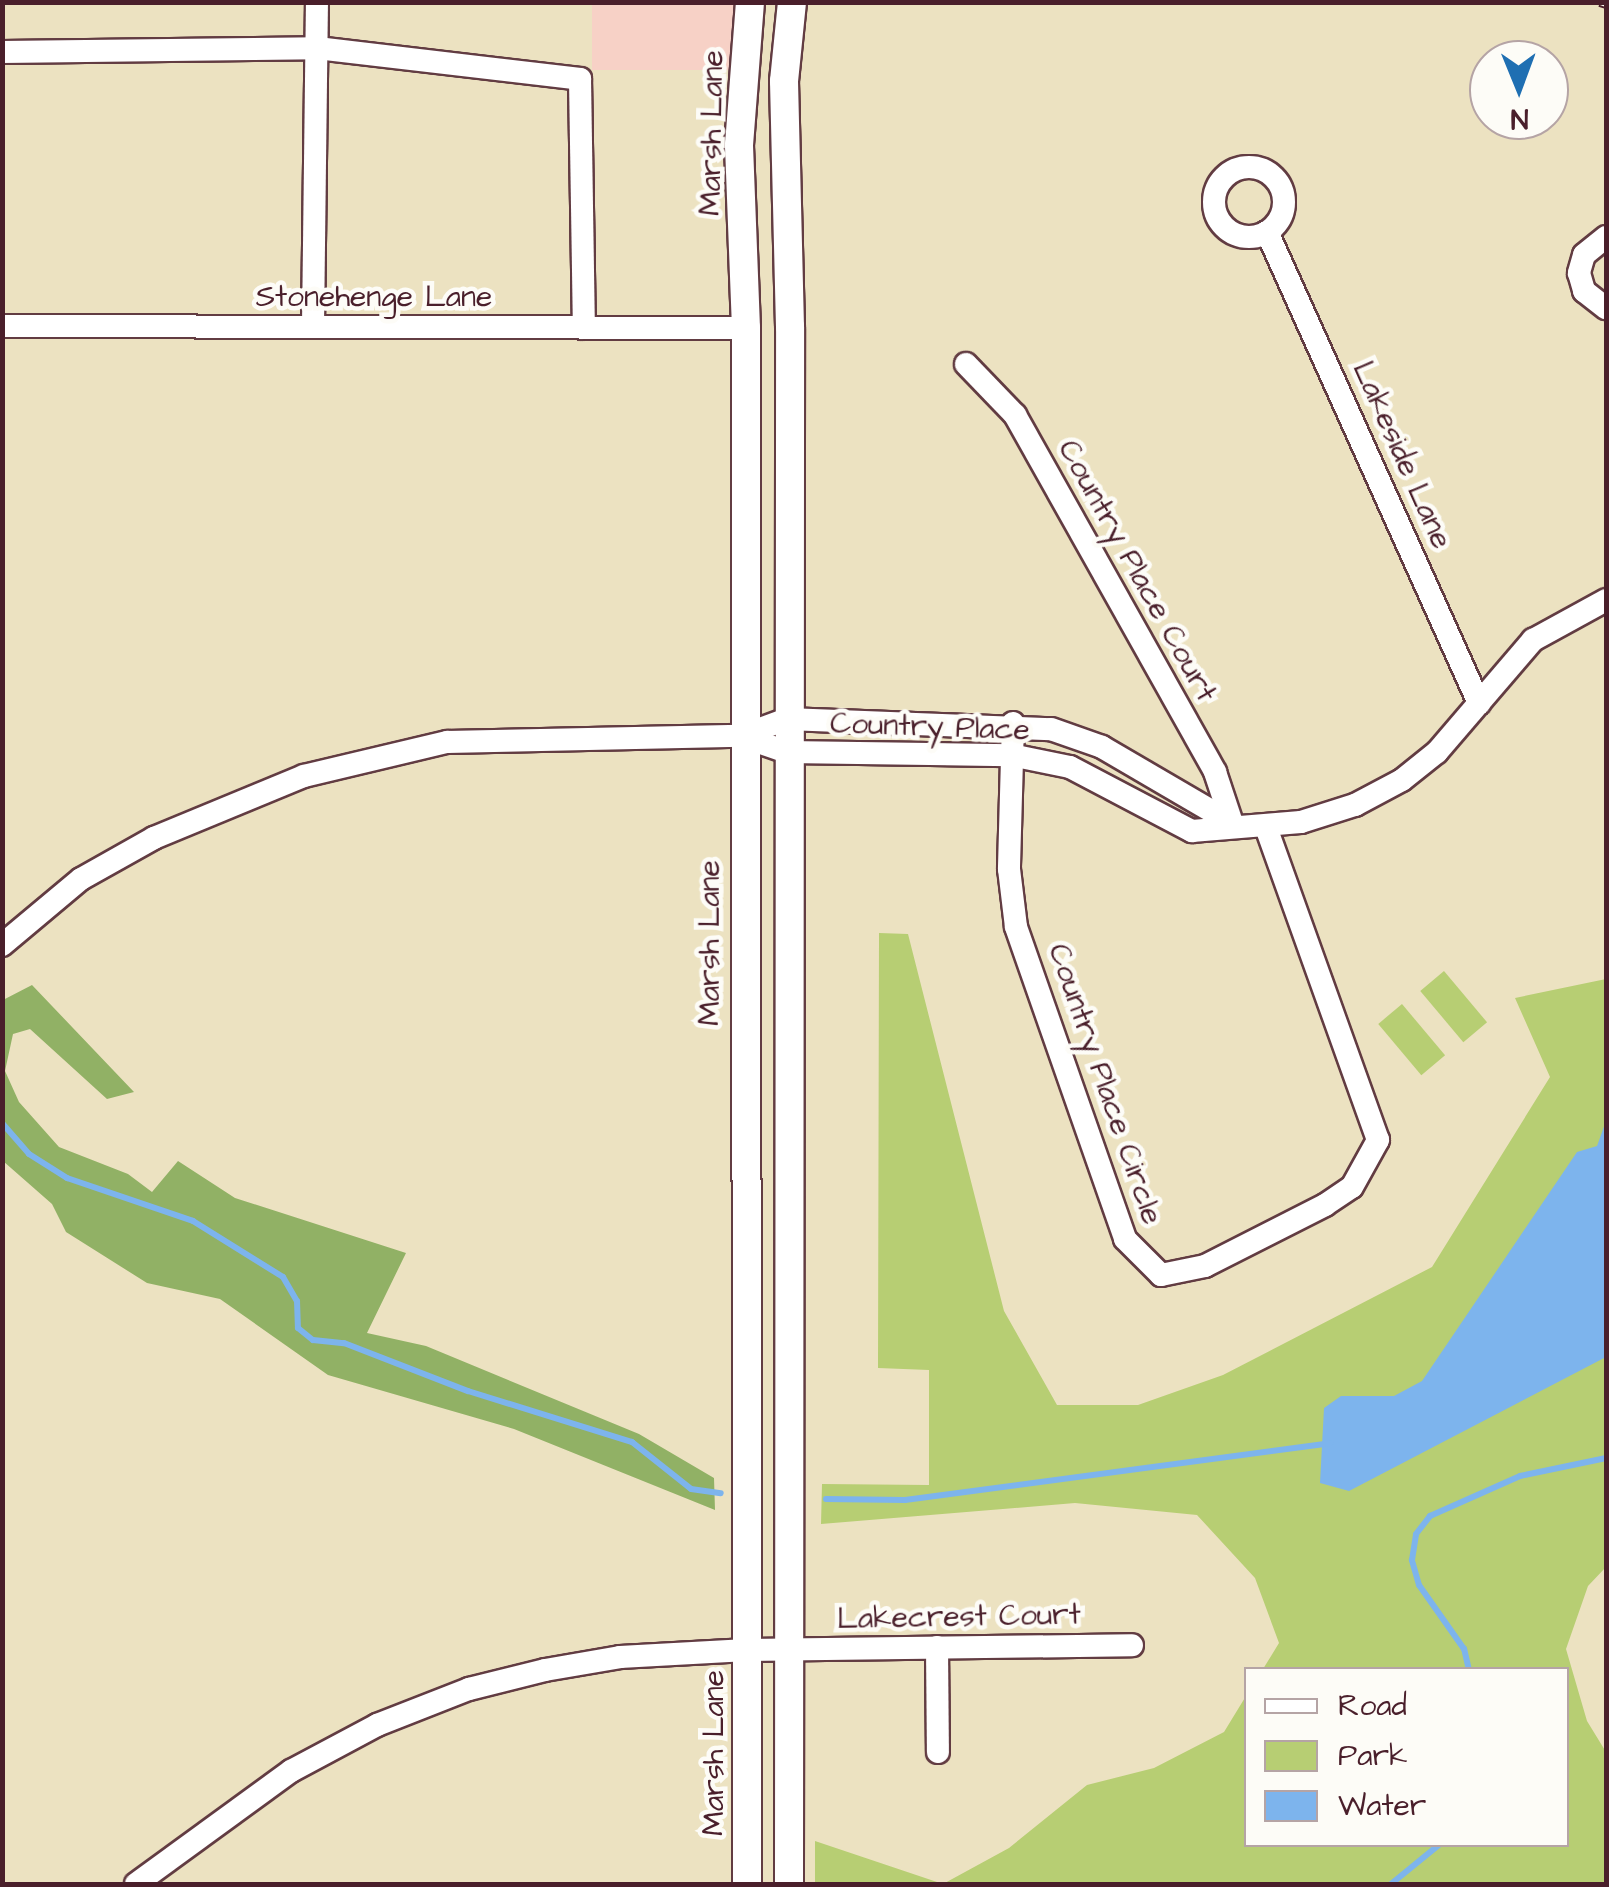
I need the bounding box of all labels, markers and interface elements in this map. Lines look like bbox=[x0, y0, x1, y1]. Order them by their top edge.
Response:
north arrow bbox=[1469, 40, 1569, 140]
street label: Marsh Lane bbox=[693, 50, 731, 216]
text: N bbox=[1510, 99, 1529, 138]
street label: Stonehenge Lane bbox=[256, 279, 492, 315]
street label: Lakeside Lane bbox=[1345, 356, 1459, 554]
street label: Country Place Court bbox=[1050, 434, 1224, 708]
street label: Country Place bbox=[830, 706, 1030, 748]
street label: Marsh Lane bbox=[692, 860, 728, 1026]
street label: Country Place Circle bbox=[1040, 939, 1170, 1229]
street label: Lakecrest Court bbox=[837, 1597, 1081, 1637]
legend bbox=[1244, 1667, 1569, 1847]
street label: Marsh Lane bbox=[696, 1670, 732, 1836]
text: Road bbox=[1338, 1685, 1407, 1727]
text: Park bbox=[1338, 1735, 1407, 1777]
text: Water bbox=[1338, 1785, 1426, 1827]

